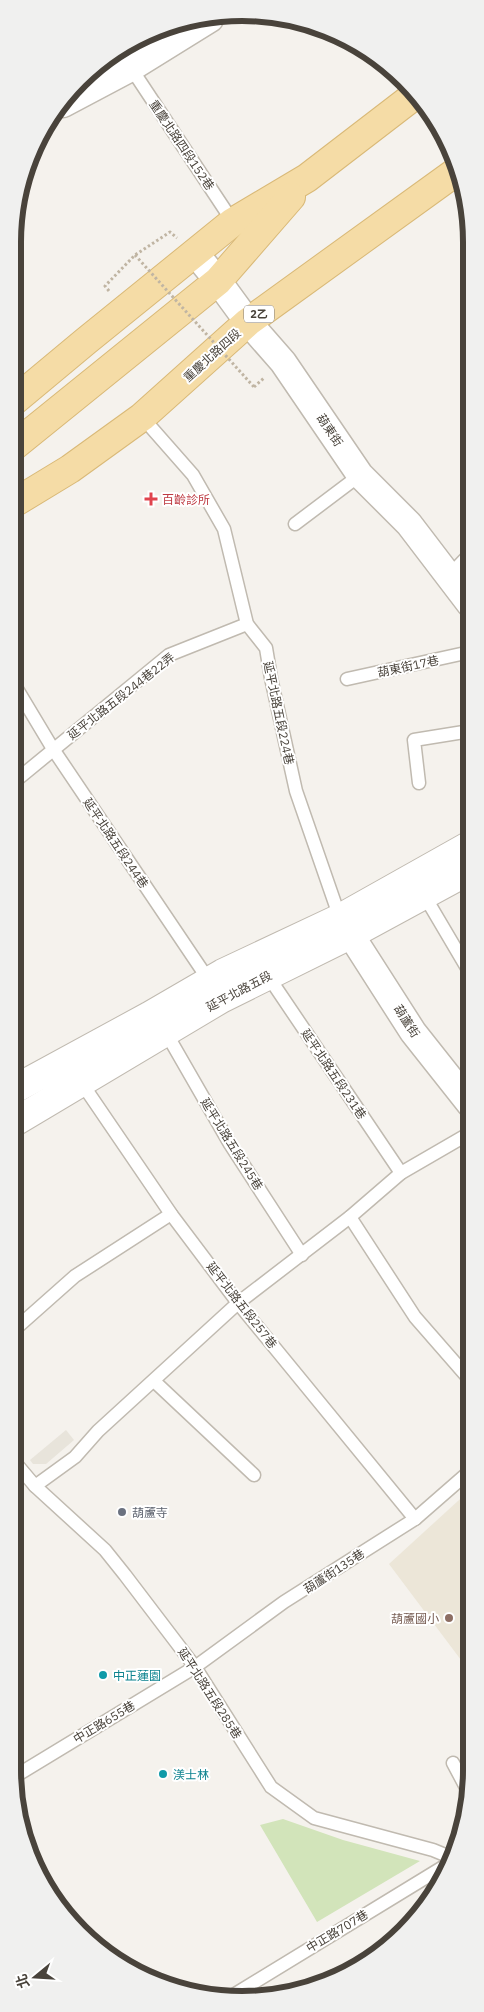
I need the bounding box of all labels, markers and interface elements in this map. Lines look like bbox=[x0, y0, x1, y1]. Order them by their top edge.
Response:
street label: 重慶北路四段152巷 bbox=[146, 97, 218, 193]
road number: 2乙 bbox=[244, 306, 274, 322]
street label: 重慶北路四段 bbox=[180, 325, 244, 385]
street label: 葫東街 bbox=[314, 411, 346, 449]
marker: 百齡診所 bbox=[144, 492, 158, 506]
place label: 百齡診所 bbox=[162, 492, 210, 507]
street label: 延平北路五段244巷22弄 bbox=[64, 649, 178, 743]
street label: 葫東街17巷 bbox=[376, 652, 440, 680]
street label: 延平北路五段224巷 bbox=[261, 660, 297, 766]
street label: 延平北路五段244巷 bbox=[80, 795, 152, 891]
street label: 延平北路五段 bbox=[204, 967, 274, 1015]
street label: 葫蘆街 bbox=[391, 1002, 423, 1040]
street label: 延平北路五段231巷 bbox=[298, 1026, 370, 1122]
street label: 延平北路五段245巷 bbox=[198, 1095, 266, 1193]
street label: 延平北路五段257巷 bbox=[204, 1259, 280, 1351]
place label: 葫蘆寺 bbox=[132, 1505, 168, 1520]
marker: 葫蘆寺 bbox=[116, 1506, 128, 1518]
street label: 葫蘆街135巷 bbox=[301, 1546, 367, 1596]
place label: 葫蘆國小 bbox=[391, 1611, 439, 1626]
marker: 葫蘆國小 bbox=[443, 1612, 455, 1624]
street label: 延平北路五段285巷 bbox=[175, 1645, 245, 1741]
place label: 中正蓮園 bbox=[113, 1668, 161, 1683]
marker: 中正蓮園 bbox=[97, 1669, 109, 1681]
street label: 中正路655巷 bbox=[70, 1698, 138, 1746]
place label: 渼士林 bbox=[173, 1767, 209, 1782]
marker: 渼士林 bbox=[157, 1768, 169, 1780]
street label: 中正路707巷 bbox=[303, 1907, 371, 1955]
north arrow bbox=[10, 1952, 60, 2002]
text: 北 bbox=[12, 1972, 33, 1990]

